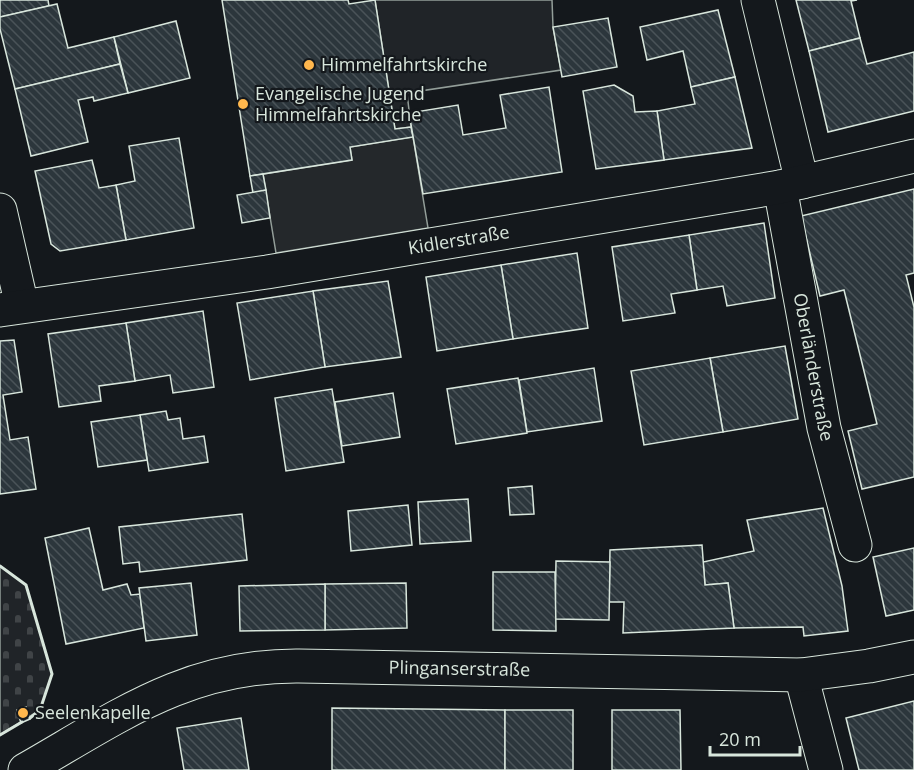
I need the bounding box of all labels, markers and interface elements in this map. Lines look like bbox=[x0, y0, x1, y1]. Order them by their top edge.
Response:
place label: Himmelfahrtskirche bbox=[321, 52, 487, 76]
marker: Himmelfahrtskirche bbox=[302, 58, 316, 72]
place label: Evangelische Jugend Himmelfahrtskirche bbox=[255, 81, 425, 126]
marker: Evangelische Jugend Himmelfahrtskirche bbox=[236, 97, 250, 111]
street label: Kidlerstraße bbox=[406, 219, 511, 259]
street label: Oberländerstraße bbox=[789, 291, 840, 444]
street label: Plinganserstraße bbox=[389, 655, 530, 681]
place label: Seelenkapelle bbox=[35, 700, 151, 724]
marker: Seelenkapelle bbox=[16, 706, 30, 720]
scale bar bbox=[710, 719, 800, 757]
text: 20 m bbox=[719, 727, 761, 751]

